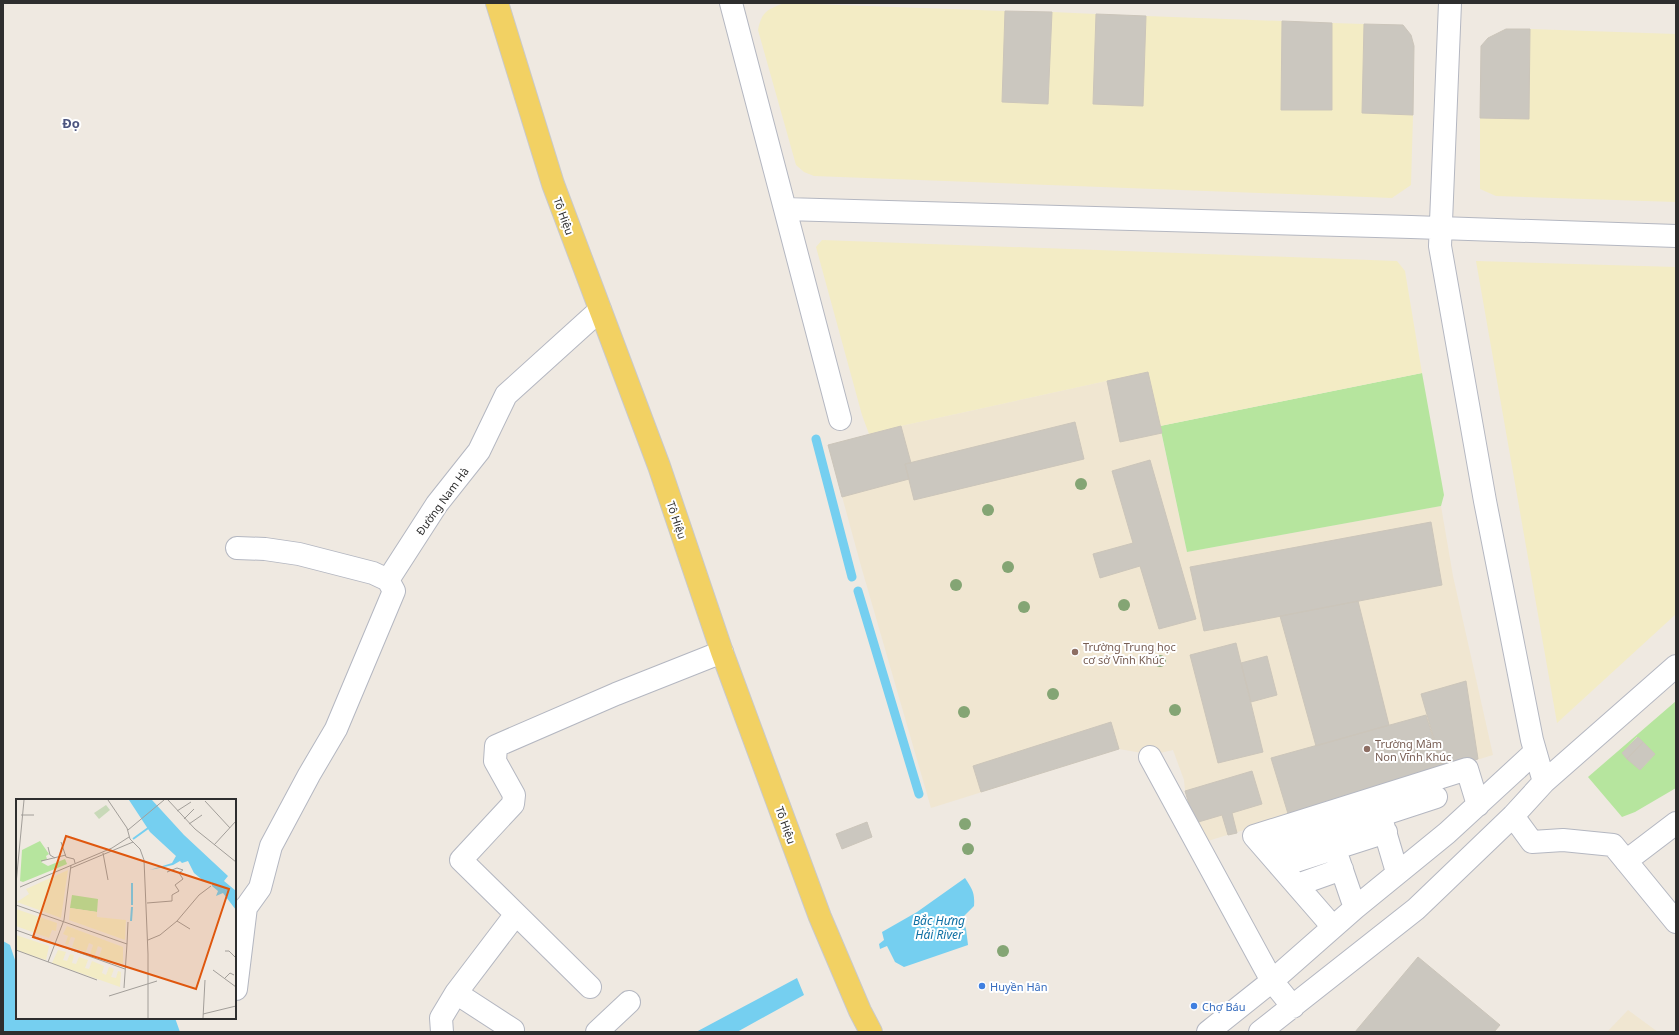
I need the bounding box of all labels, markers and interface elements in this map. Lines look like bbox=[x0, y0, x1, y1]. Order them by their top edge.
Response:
district label: Đọ bbox=[62, 114, 80, 132]
street label: Tô Hiệu bbox=[550, 195, 578, 237]
street label: Đường Nam Hà bbox=[412, 464, 472, 538]
street label: Tô Hiệu bbox=[664, 499, 690, 541]
place label: Trường Trung học cơ sở Vĩnh Khúc bbox=[1083, 639, 1176, 667]
marker: Trường Trung học cơ sở Vĩnh Khúc bbox=[1070, 647, 1080, 657]
place label: Trường Mầm Non Vĩnh Khúc bbox=[1375, 736, 1451, 764]
marker: Trường Mầm Non Vĩnh Khúc bbox=[1362, 744, 1372, 754]
inset map bbox=[16, 799, 236, 1019]
street label: Tô Hiệu bbox=[772, 804, 800, 846]
water label: Bắc Hưng Hải River bbox=[913, 912, 965, 943]
place label: Huyền Hân bbox=[990, 979, 1048, 994]
marker: Huyền Hân bbox=[977, 981, 987, 991]
place label: Chợ Báu bbox=[1202, 999, 1246, 1014]
marker: Chợ Báu bbox=[1189, 1001, 1199, 1011]

